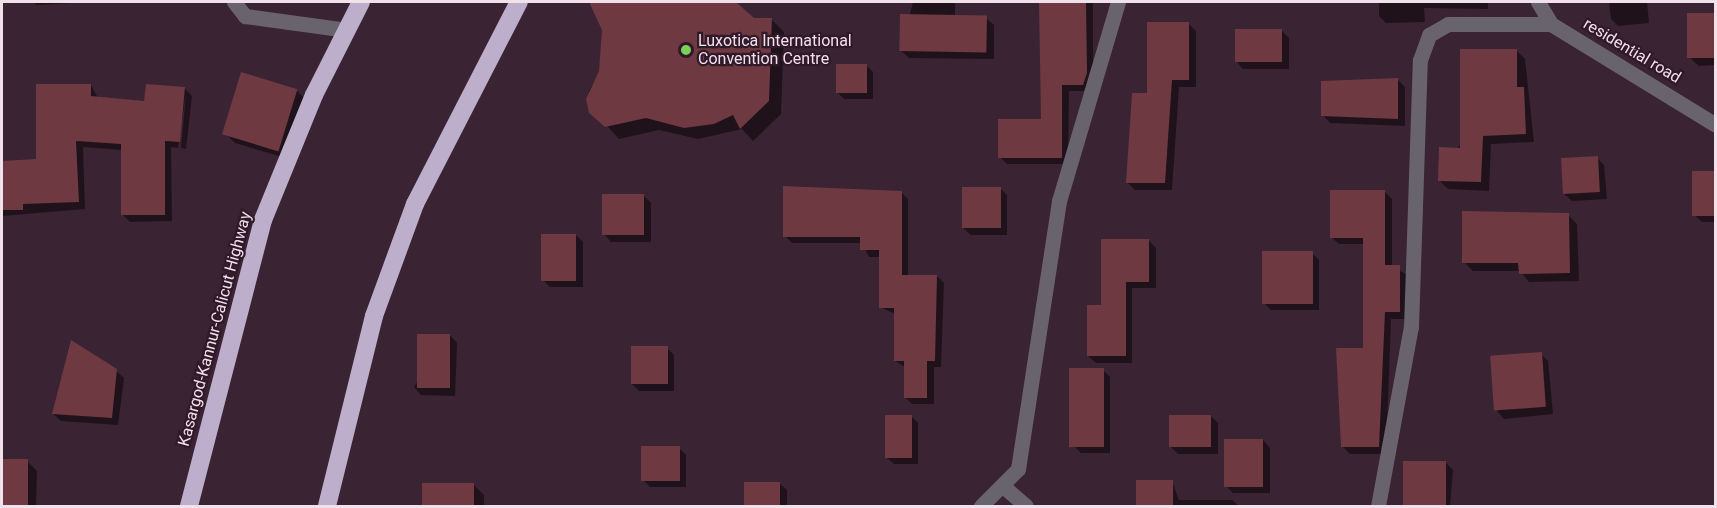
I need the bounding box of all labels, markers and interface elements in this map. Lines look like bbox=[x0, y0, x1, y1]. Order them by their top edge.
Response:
street label: residential road bbox=[1580, 14, 1684, 88]
place label: Luxotica International Convention Centre bbox=[698, 31, 852, 69]
marker: Luxotica International Convention Centre bbox=[679, 43, 693, 57]
street label: Kasargod-Kannur-Calicut Highway bbox=[174, 210, 256, 448]

